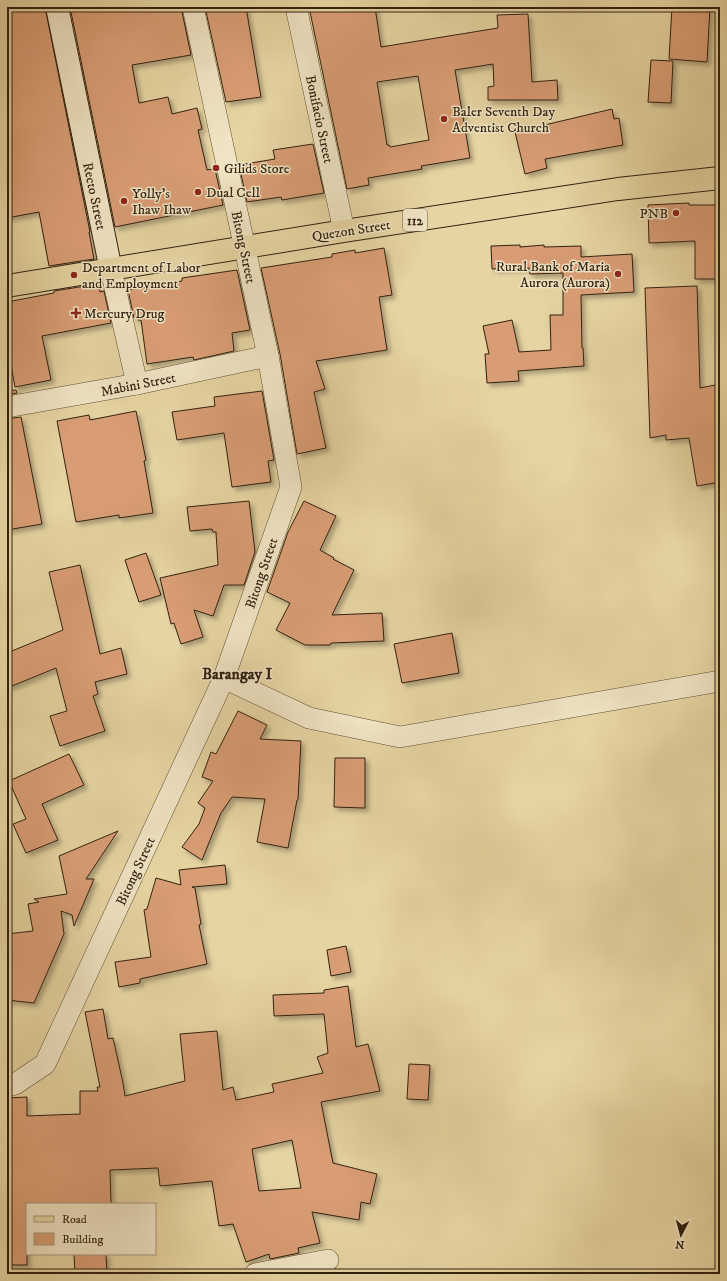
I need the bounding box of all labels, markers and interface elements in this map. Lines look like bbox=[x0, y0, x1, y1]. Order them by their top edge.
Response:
street label: Bonifacio Street bbox=[301, 74, 337, 165]
place label: Baler Seventh Day Adventist Church bbox=[452, 103, 555, 137]
marker: Baler Seventh Day Adventist Church bbox=[439, 114, 449, 124]
place label: Gilids Store bbox=[224, 160, 290, 178]
street label: Recto Street bbox=[78, 161, 110, 232]
marker: Gilids Store bbox=[211, 163, 221, 173]
place label: Dual Cell bbox=[206, 184, 261, 202]
place label: Yolly's Ihaw Ihaw bbox=[132, 185, 191, 219]
marker: Dual Cell bbox=[193, 187, 203, 197]
marker: Yolly's Ihaw Ihaw bbox=[119, 196, 129, 206]
place label: PNB bbox=[640, 205, 668, 223]
marker: PNB bbox=[671, 208, 681, 218]
street label: Bitong Street bbox=[227, 209, 260, 286]
road number: 112 bbox=[403, 209, 427, 231]
street label: Quezon Street bbox=[311, 216, 392, 246]
place label: Rural Bank of Maria Aurora (Aurora) bbox=[496, 258, 610, 292]
place label: Department of Labor and Employment bbox=[82, 259, 201, 293]
marker: Rural Bank of Maria Aurora (Aurora) bbox=[613, 269, 623, 279]
marker: Department of Labor and Employment bbox=[69, 270, 79, 280]
place label: Mercury Drug bbox=[84, 305, 165, 323]
marker: Mercury Drug bbox=[71, 308, 81, 318]
street label: Mabini Street bbox=[99, 369, 178, 401]
street label: Bitong Street bbox=[241, 535, 283, 611]
district label: Barangay I bbox=[202, 664, 272, 684]
street label: Bitong Street bbox=[112, 834, 160, 909]
legend bbox=[26, 1203, 156, 1255]
text: Road bbox=[62, 1212, 87, 1227]
north arrow bbox=[661, 1215, 701, 1255]
text: Building bbox=[62, 1232, 103, 1247]
text: N bbox=[675, 1237, 685, 1251]

